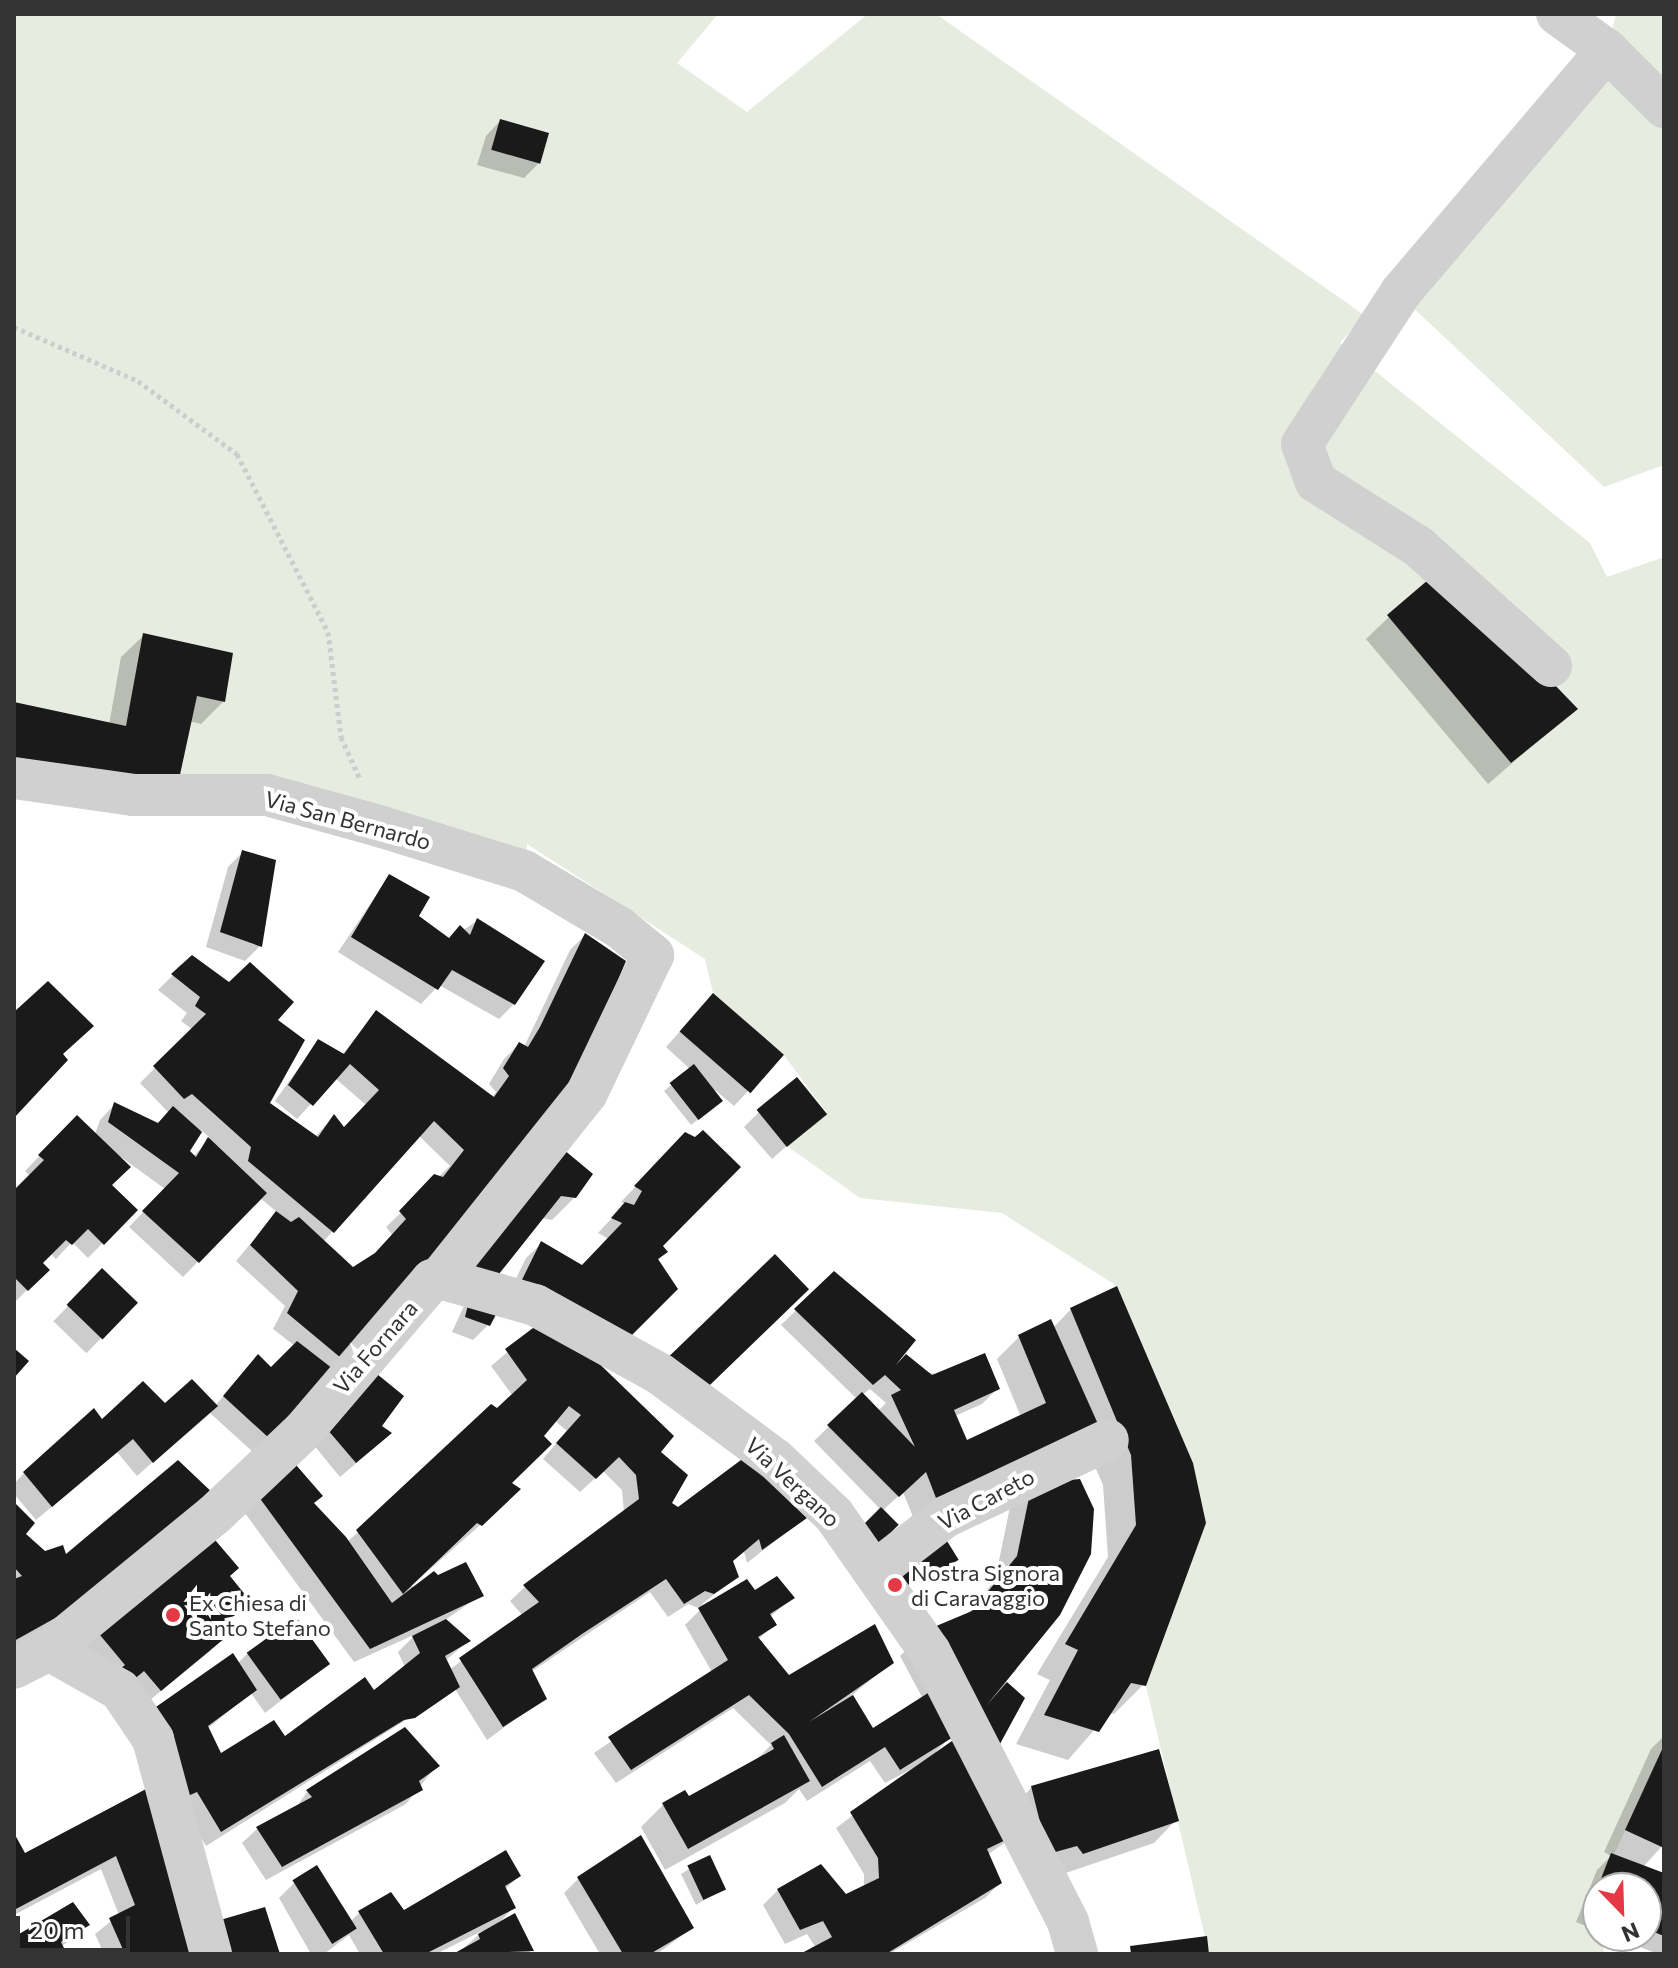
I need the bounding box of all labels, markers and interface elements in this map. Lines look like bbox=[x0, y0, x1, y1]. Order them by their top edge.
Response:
street label: Via San Bernardo bbox=[262, 785, 434, 855]
street label: Via Fornara bbox=[327, 1295, 423, 1399]
street label: Via Vergano bbox=[740, 1432, 846, 1532]
street label: Via Careto bbox=[933, 1463, 1039, 1535]
place label: Nostra Signora di Caravaggio bbox=[911, 1559, 1060, 1610]
marker: Nostra Signora di Caravaggio bbox=[886, 1576, 904, 1594]
place label: Ex Chiesa di Santo Stefano bbox=[189, 1589, 331, 1640]
marker: Ex Chiesa di Santo Stefano bbox=[164, 1606, 182, 1624]
north arrow bbox=[1582, 1872, 1662, 1952]
scale bar bbox=[20, 1900, 134, 1950]
text: 20 m bbox=[30, 1915, 84, 1944]
text: N bbox=[1618, 1917, 1644, 1948]

